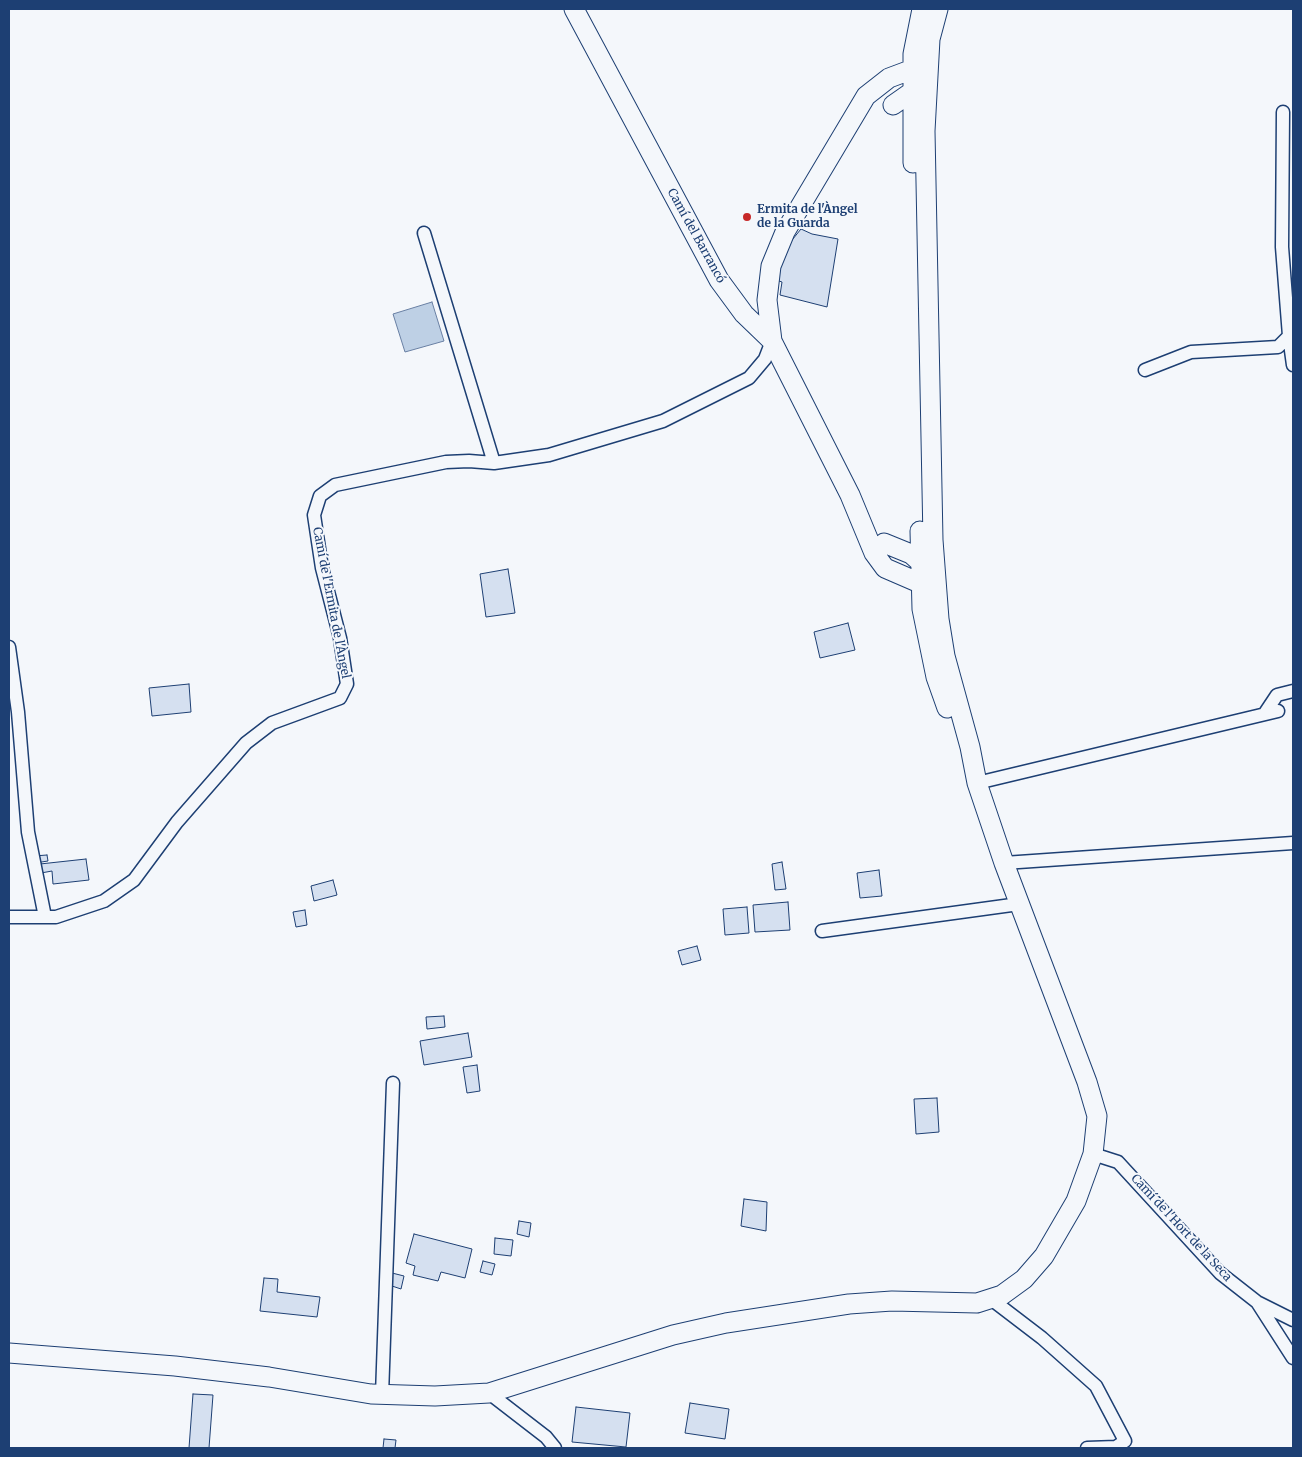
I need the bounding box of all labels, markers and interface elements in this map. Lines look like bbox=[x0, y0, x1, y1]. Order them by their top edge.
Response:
street label: Camí del Barrancó bbox=[664, 186, 728, 286]
place label: Ermita de l'Àngel de la Guarda bbox=[757, 203, 858, 231]
marker: Ermita de l'Àngel de la Guarda bbox=[741, 211, 753, 223]
street label: Camí de l'Ermita de l'Àngel bbox=[309, 526, 353, 680]
street label: Camí de l'Hort de la Seca bbox=[1128, 1171, 1234, 1285]

